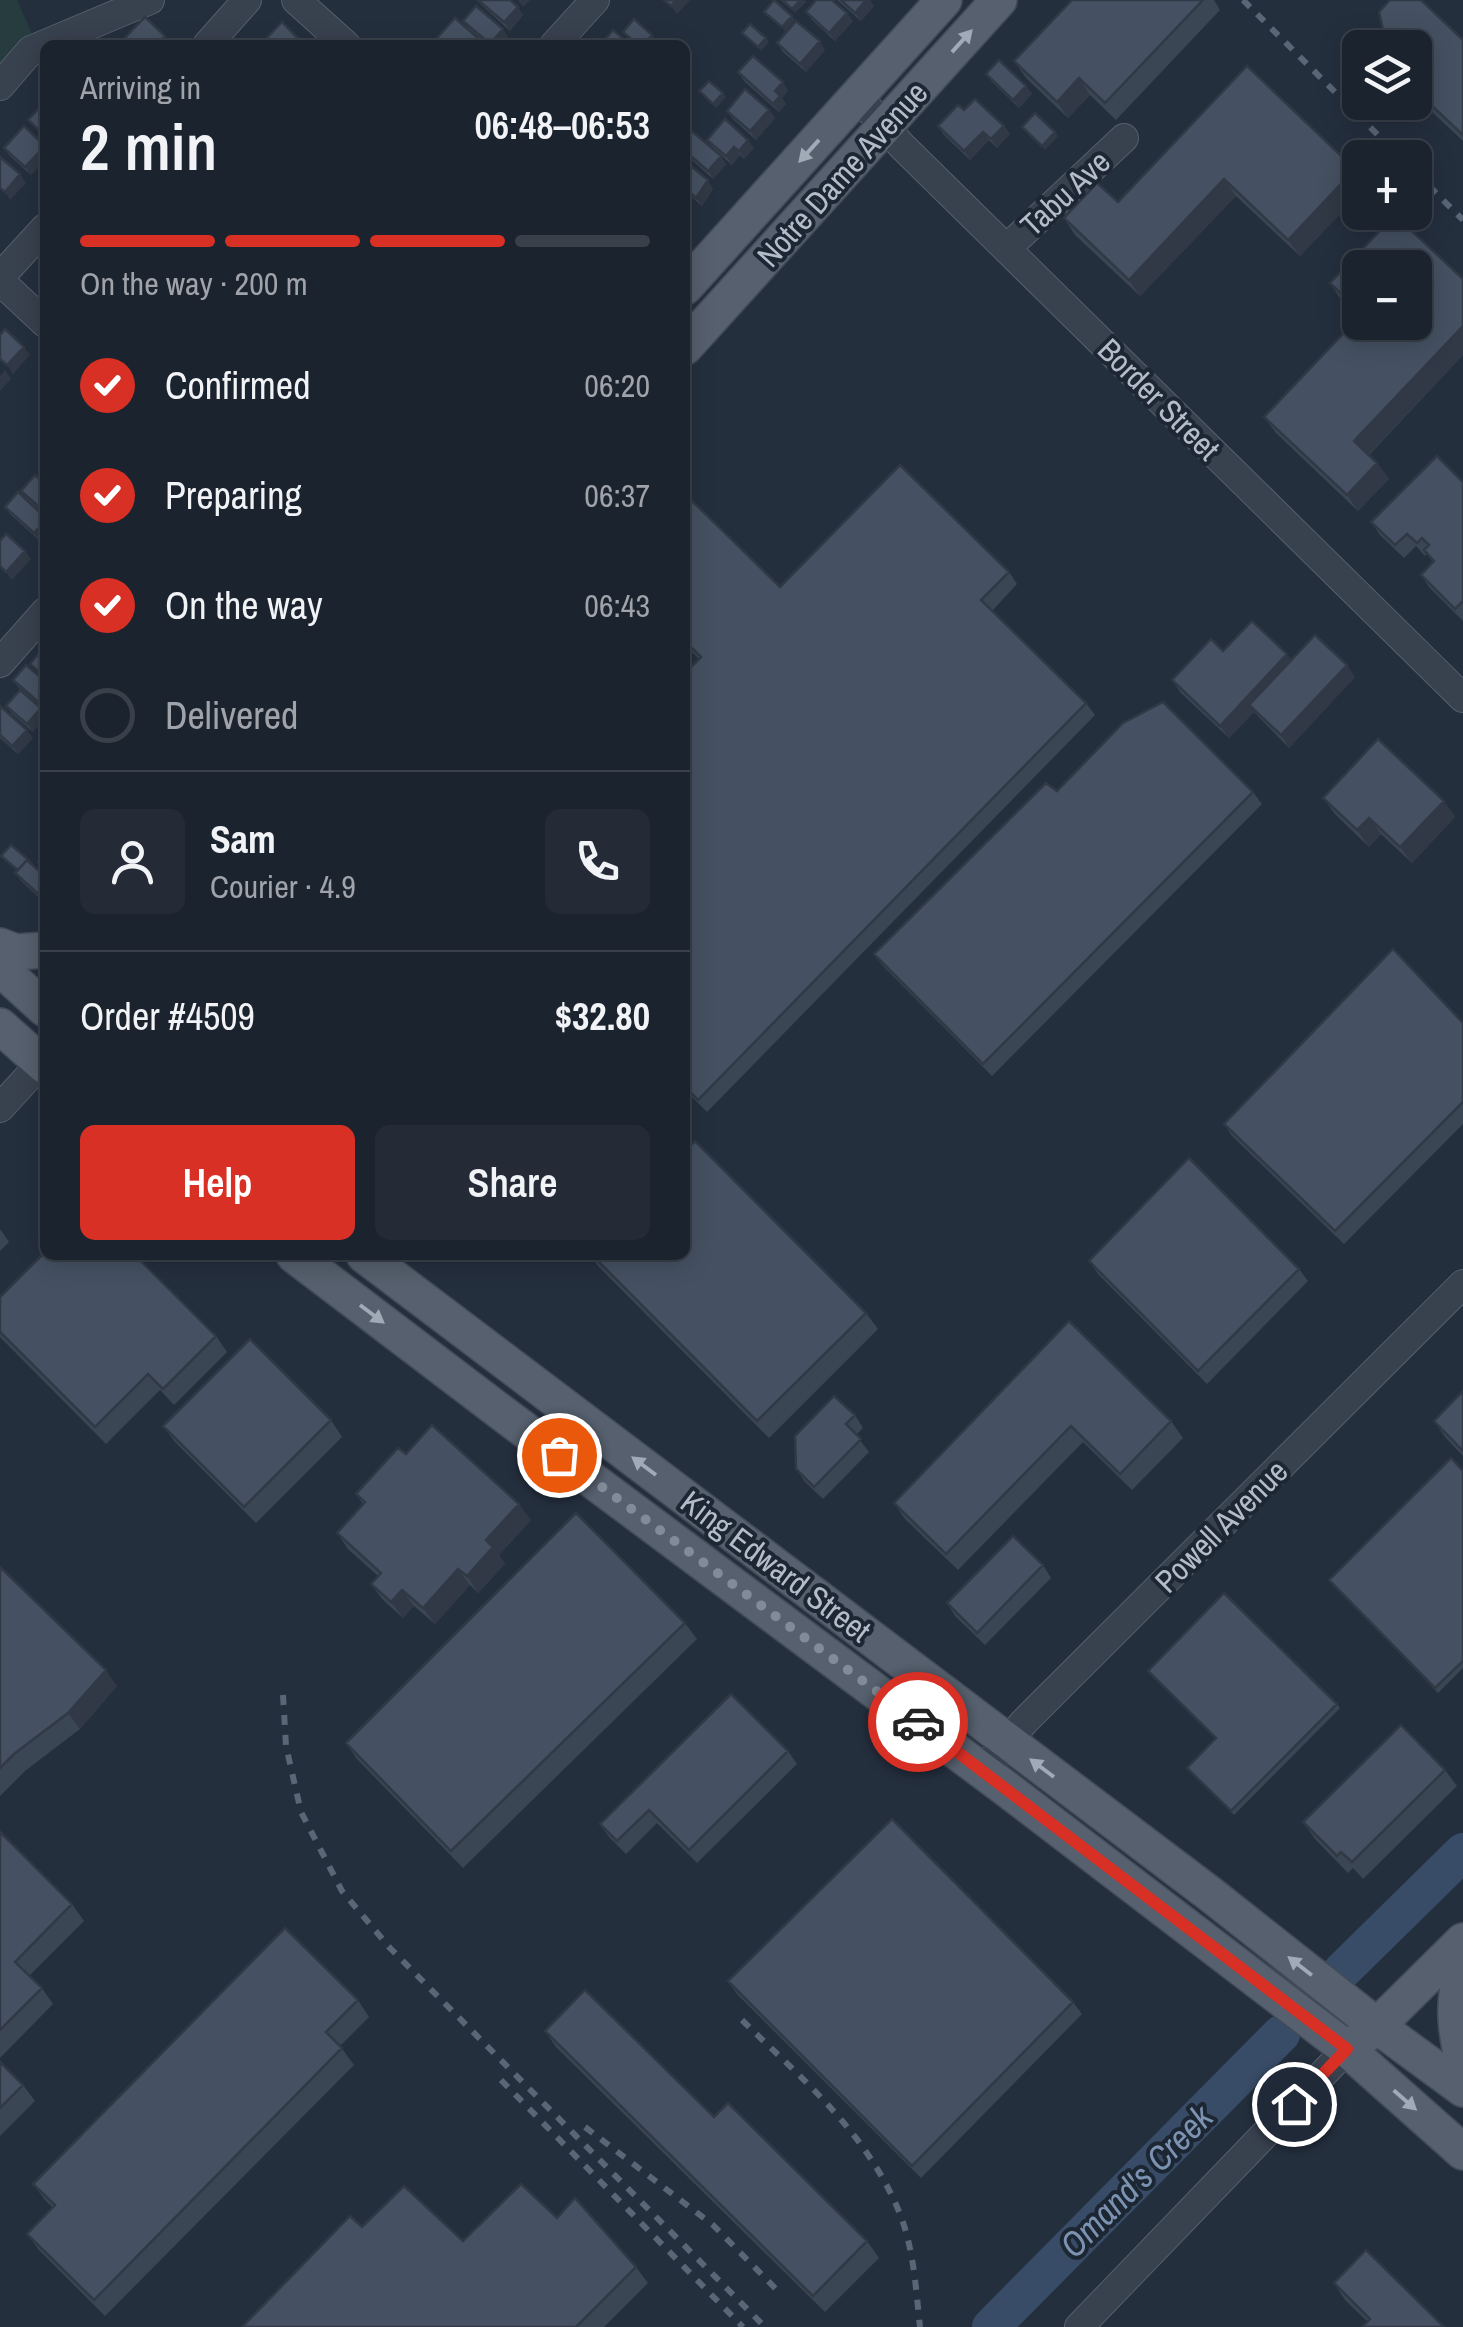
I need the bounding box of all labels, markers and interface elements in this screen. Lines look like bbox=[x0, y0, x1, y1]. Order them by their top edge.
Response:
one-way arrow bbox=[951, 29, 973, 54]
map controls bbox=[1342, 30, 1432, 340]
button: layers bbox=[1342, 30, 1432, 120]
text: Arriving in bbox=[80, 66, 201, 109]
street label: Notre Dame Avenue bbox=[747, 72, 937, 276]
text: 06:48–06:53 bbox=[474, 100, 650, 151]
text: 2 min bbox=[80, 103, 217, 190]
one-way arrow bbox=[798, 138, 821, 162]
street label: Tabu Ave bbox=[1011, 140, 1119, 246]
button: + bbox=[1342, 140, 1432, 230]
button: − bbox=[1342, 250, 1432, 340]
text: On the way · 200 m bbox=[80, 262, 308, 305]
street label: Border Street bbox=[1089, 329, 1229, 469]
icon: check bbox=[80, 358, 135, 413]
text: Confirmed bbox=[165, 360, 310, 411]
text: 06:20 bbox=[584, 364, 650, 407]
icon: check bbox=[80, 468, 135, 523]
text: Preparing bbox=[165, 470, 302, 521]
text: 06:37 bbox=[584, 474, 650, 517]
icon: check bbox=[80, 578, 135, 633]
text: On the way bbox=[165, 580, 323, 631]
text: 06:43 bbox=[584, 584, 650, 627]
text: Delivered bbox=[165, 690, 298, 741]
button: person bbox=[80, 809, 185, 914]
button: phone bbox=[545, 809, 650, 914]
text: Sam bbox=[210, 814, 276, 865]
text: Courier · 4.9 bbox=[210, 865, 356, 908]
text: Order #4509 bbox=[80, 991, 255, 1042]
text: $32.80 bbox=[555, 991, 650, 1042]
button: Help bbox=[80, 1125, 355, 1240]
button: Share bbox=[375, 1125, 650, 1240]
one-way arrow bbox=[359, 1303, 385, 1324]
pin bbox=[517, 1413, 602, 1498]
icon: bag bbox=[532, 1428, 587, 1483]
street label: Powell Avenue bbox=[1145, 1450, 1297, 1602]
one-way arrow bbox=[631, 1456, 657, 1477]
street label: King Edward Street bbox=[672, 1480, 880, 1652]
courier bbox=[868, 1672, 968, 1772]
icon: car bbox=[891, 1695, 946, 1750]
one-way arrow bbox=[1029, 1758, 1055, 1779]
one-way arrow bbox=[1287, 1956, 1313, 1977]
pin bbox=[1252, 2062, 1337, 2147]
icon: home bbox=[1267, 2077, 1322, 2132]
one-way arrow bbox=[1392, 2089, 1417, 2111]
water label: Omand's Creek bbox=[1049, 2093, 1224, 2268]

